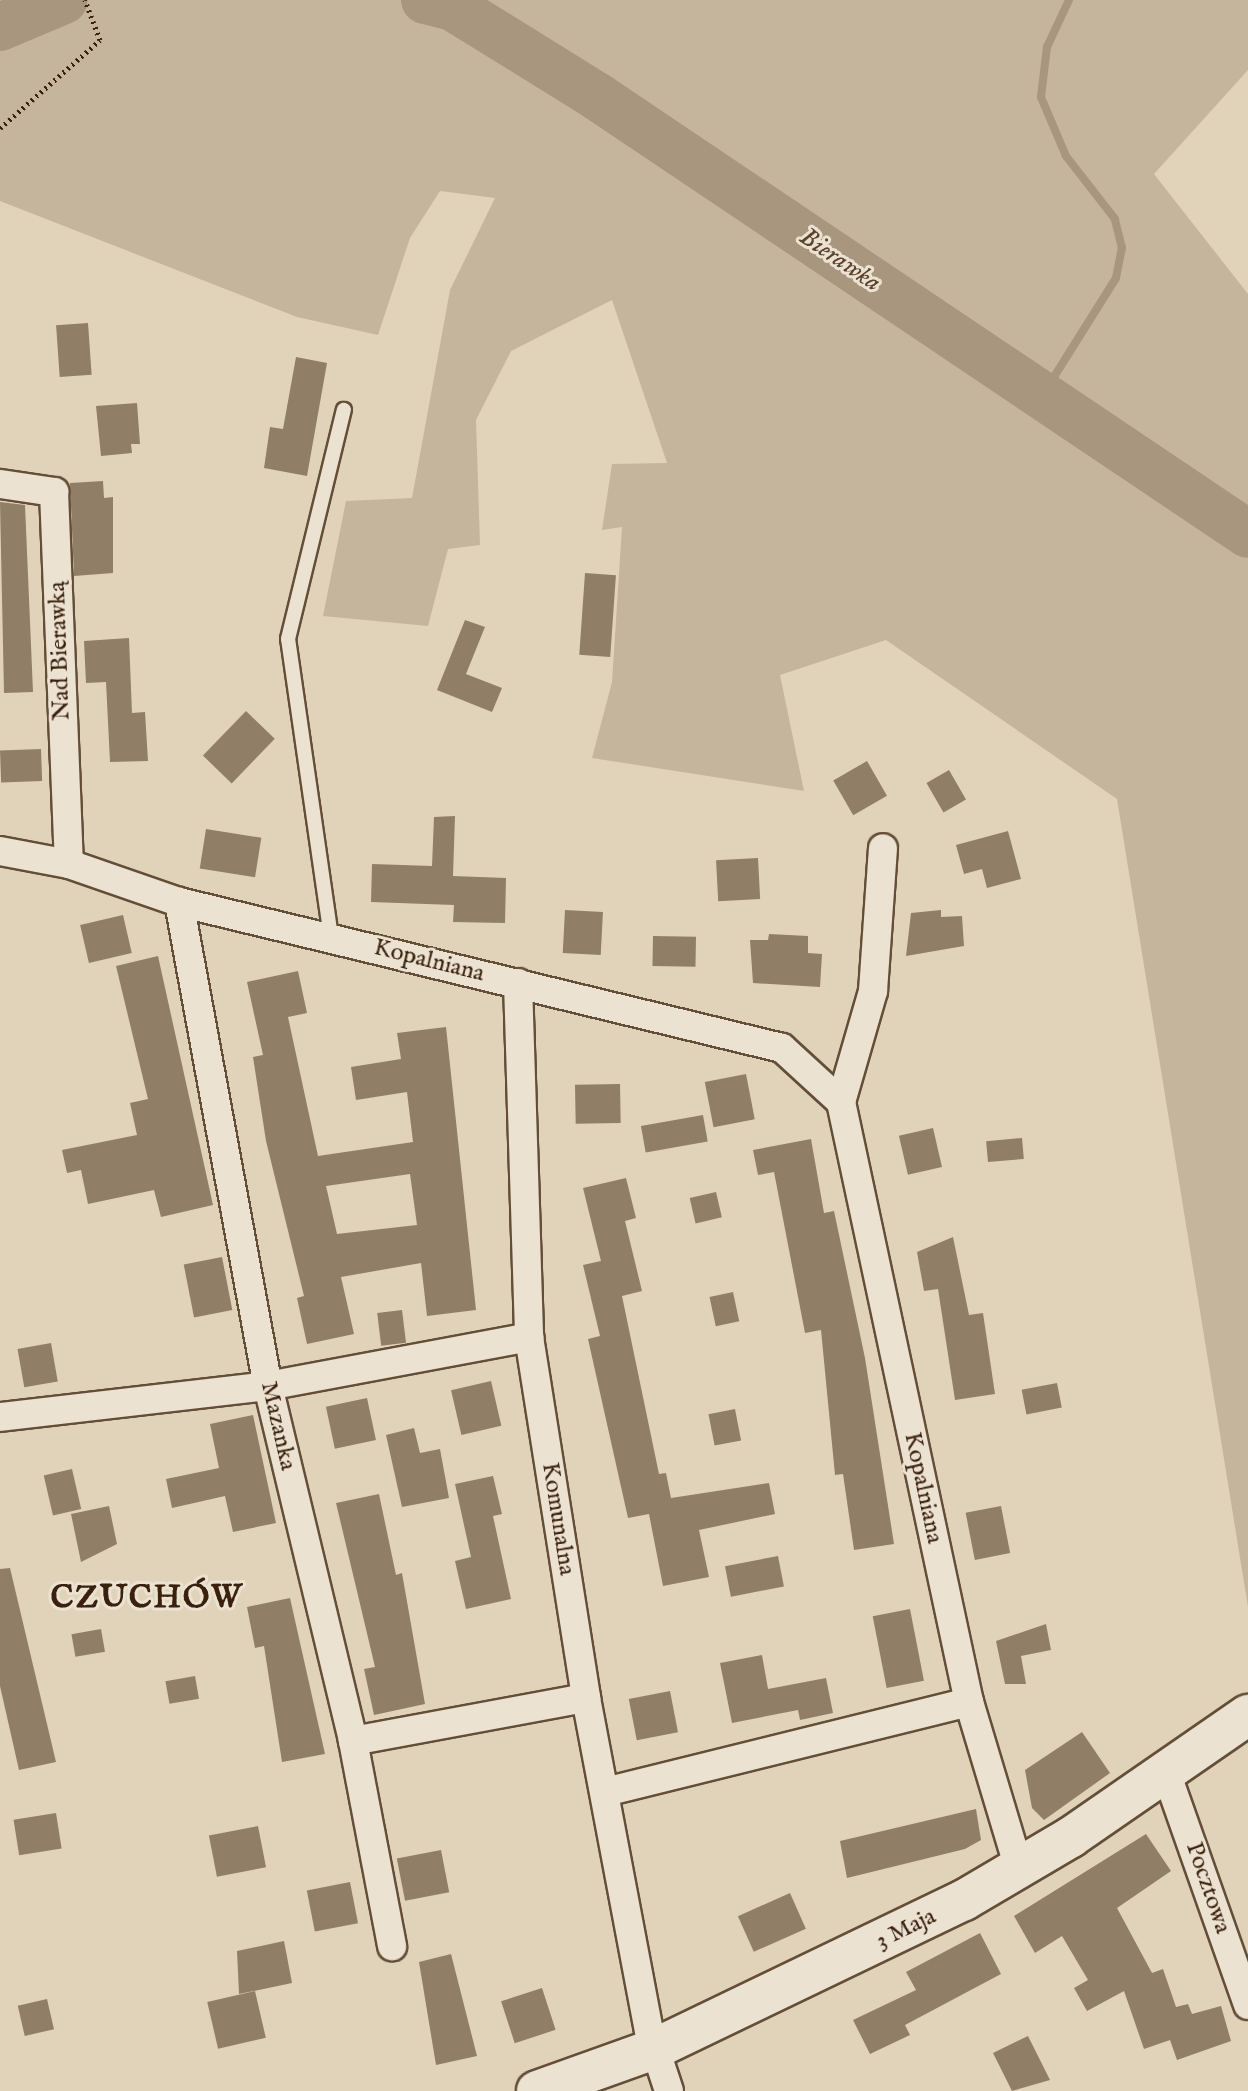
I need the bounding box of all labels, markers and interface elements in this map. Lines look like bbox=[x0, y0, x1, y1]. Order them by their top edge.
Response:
water label: Bierawka bbox=[793, 221, 887, 299]
street label: Nad Bierawką bbox=[43, 581, 77, 721]
street label: Kopalniana bbox=[371, 933, 487, 989]
street label: Mazanka bbox=[254, 1379, 302, 1473]
street label: Kopalniana bbox=[897, 1430, 949, 1546]
street label: Komunalna bbox=[535, 1461, 581, 1577]
district label: CZUCHÓW bbox=[51, 1580, 243, 1618]
street label: Pocztowa bbox=[1179, 1839, 1237, 1937]
street label: 3 Maja bbox=[871, 1902, 941, 1956]

